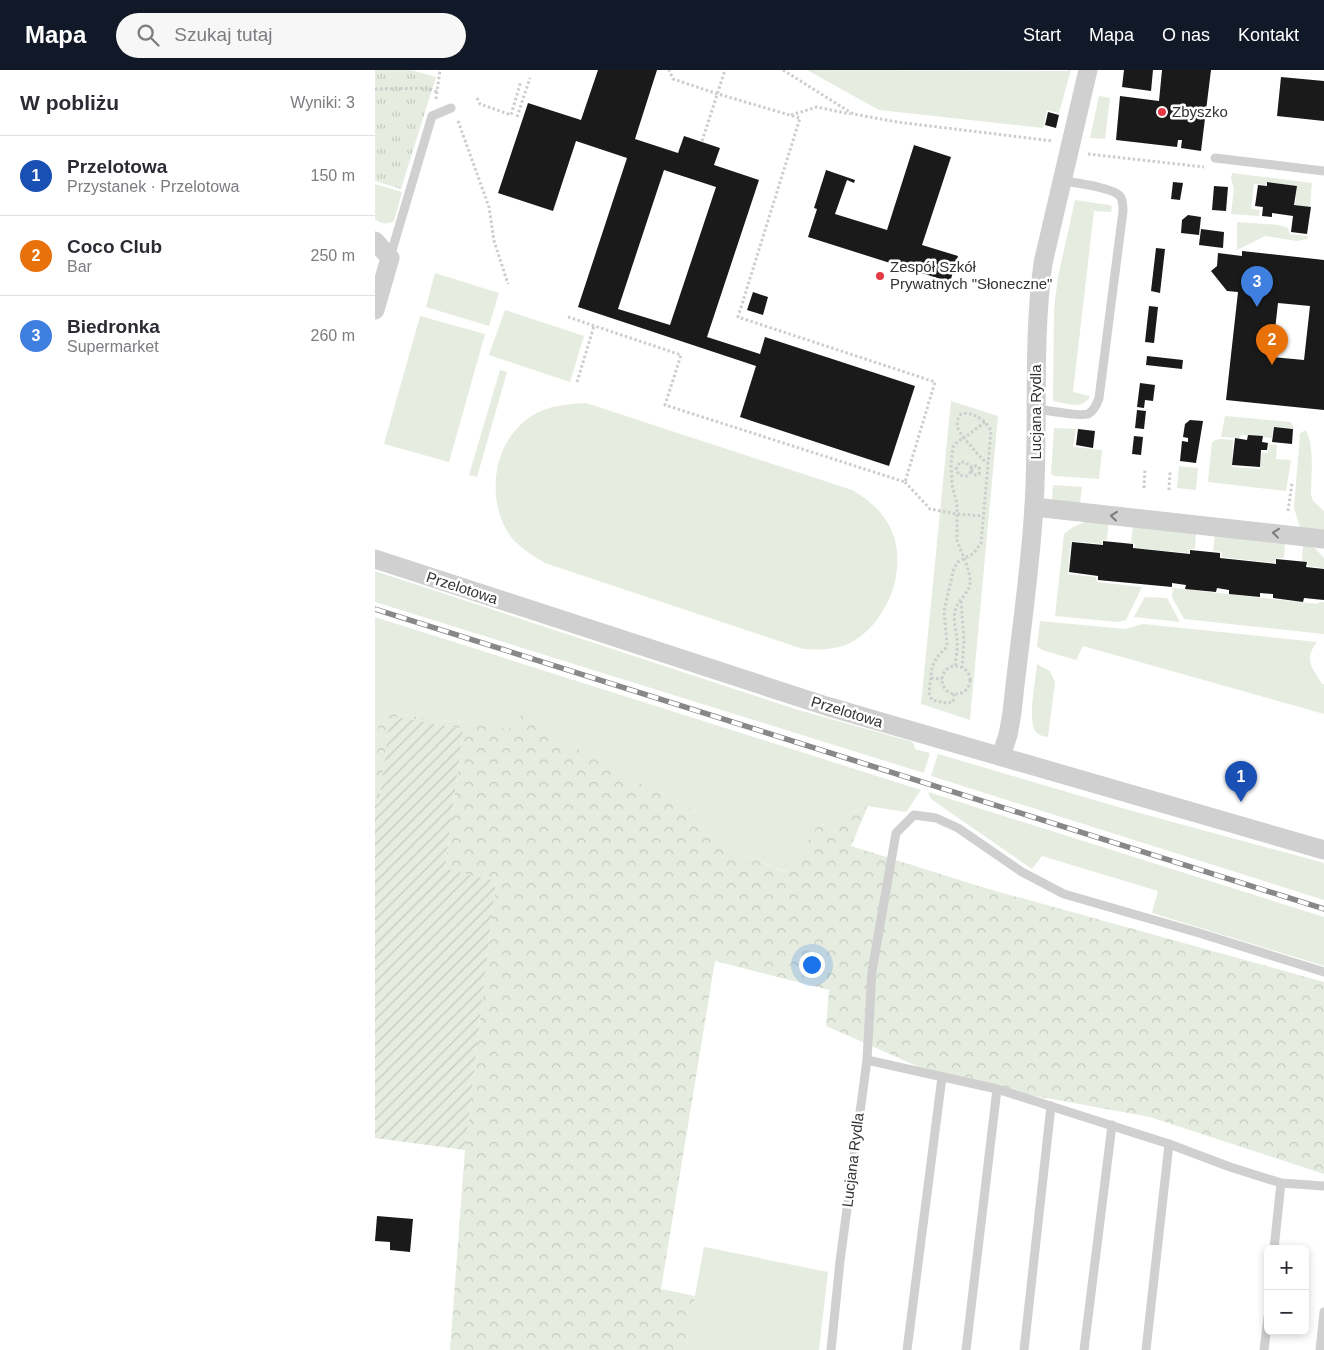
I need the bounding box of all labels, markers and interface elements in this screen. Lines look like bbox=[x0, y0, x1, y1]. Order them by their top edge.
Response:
search box bbox=[116, 13, 466, 58]
text: Mapa bbox=[25, 21, 86, 48]
icon: search bbox=[134, 21, 162, 49]
text: Szukaj tutaj bbox=[174, 24, 273, 45]
text: Start bbox=[1023, 25, 1061, 45]
text: Mapa bbox=[1089, 25, 1134, 45]
text: O nas bbox=[1162, 25, 1210, 45]
text: Kontakt bbox=[1238, 25, 1299, 45]
text: W pobliżu bbox=[20, 91, 119, 114]
text: Wyniki: 3 bbox=[290, 94, 355, 111]
place label: Zbyszko bbox=[1172, 103, 1228, 120]
marker: Zbyszko bbox=[1156, 106, 1168, 118]
text: Przelotowa bbox=[67, 156, 167, 177]
text: 1 bbox=[32, 167, 40, 184]
text: 150 m bbox=[311, 167, 355, 184]
text: Przystanek · Przelotowa bbox=[67, 178, 240, 195]
text: Coco Club bbox=[67, 236, 162, 257]
text: 2 bbox=[32, 247, 40, 264]
text: 250 m bbox=[311, 247, 355, 264]
text: Bar bbox=[67, 258, 92, 275]
place label: Zespół Szkół Prywatnych "Słoneczne" bbox=[890, 258, 1052, 292]
pin: 3 bbox=[1241, 266, 1273, 307]
marker: Zespół Szkół Prywatnych "Słoneczne" bbox=[874, 270, 886, 282]
text: Biedronka bbox=[67, 316, 160, 337]
pin: 2 bbox=[1256, 324, 1288, 365]
text: 3 bbox=[32, 327, 40, 344]
text: 260 m bbox=[311, 327, 355, 344]
text: Supermarket bbox=[67, 338, 159, 355]
street label: Lucjana Rydla bbox=[1027, 364, 1044, 460]
one-way arrow bbox=[1110, 511, 1118, 522]
one-way arrow bbox=[1271, 528, 1279, 539]
street label: Przelotowa bbox=[424, 568, 501, 607]
street label: Przelotowa bbox=[809, 693, 886, 731]
pin: 1 bbox=[1225, 761, 1257, 802]
your location bbox=[799, 952, 825, 978]
street label: Lucjana Rydla bbox=[838, 1111, 867, 1208]
map controls bbox=[1264, 1245, 1309, 1335]
button: + bbox=[1264, 1245, 1309, 1290]
button: − bbox=[1264, 1290, 1309, 1335]

